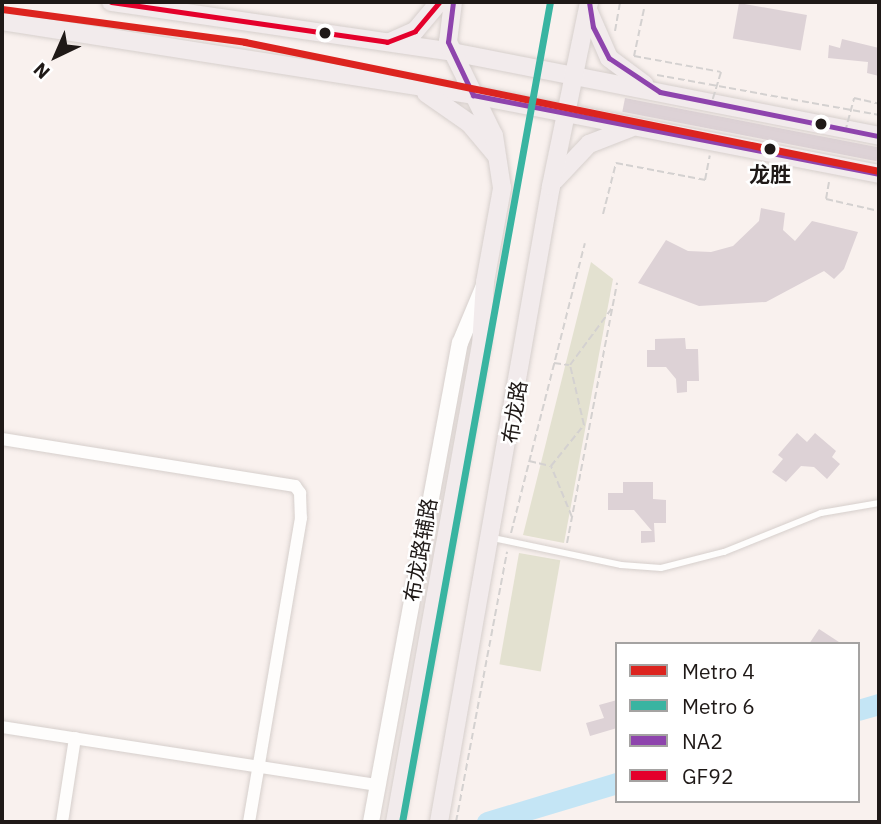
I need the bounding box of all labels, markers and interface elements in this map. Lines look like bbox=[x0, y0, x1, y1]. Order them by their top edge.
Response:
north arrow bbox=[21, 21, 91, 91]
unlabelled marker bbox=[318, 26, 332, 40]
text: N bbox=[28, 58, 55, 85]
unlabelled marker bbox=[814, 117, 828, 131]
marker: 龙胜 bbox=[760, 139, 780, 159]
place label: 龙胜 bbox=[749, 161, 791, 187]
street label: 布龙路 bbox=[497, 379, 531, 445]
street label: 布龙路辅路 bbox=[398, 496, 442, 604]
legend bbox=[615, 642, 860, 803]
text: Metro 4 bbox=[682, 657, 755, 685]
text: Metro 6 bbox=[682, 692, 755, 720]
text: NA2 bbox=[682, 727, 723, 755]
text: GF92 bbox=[682, 762, 734, 790]

